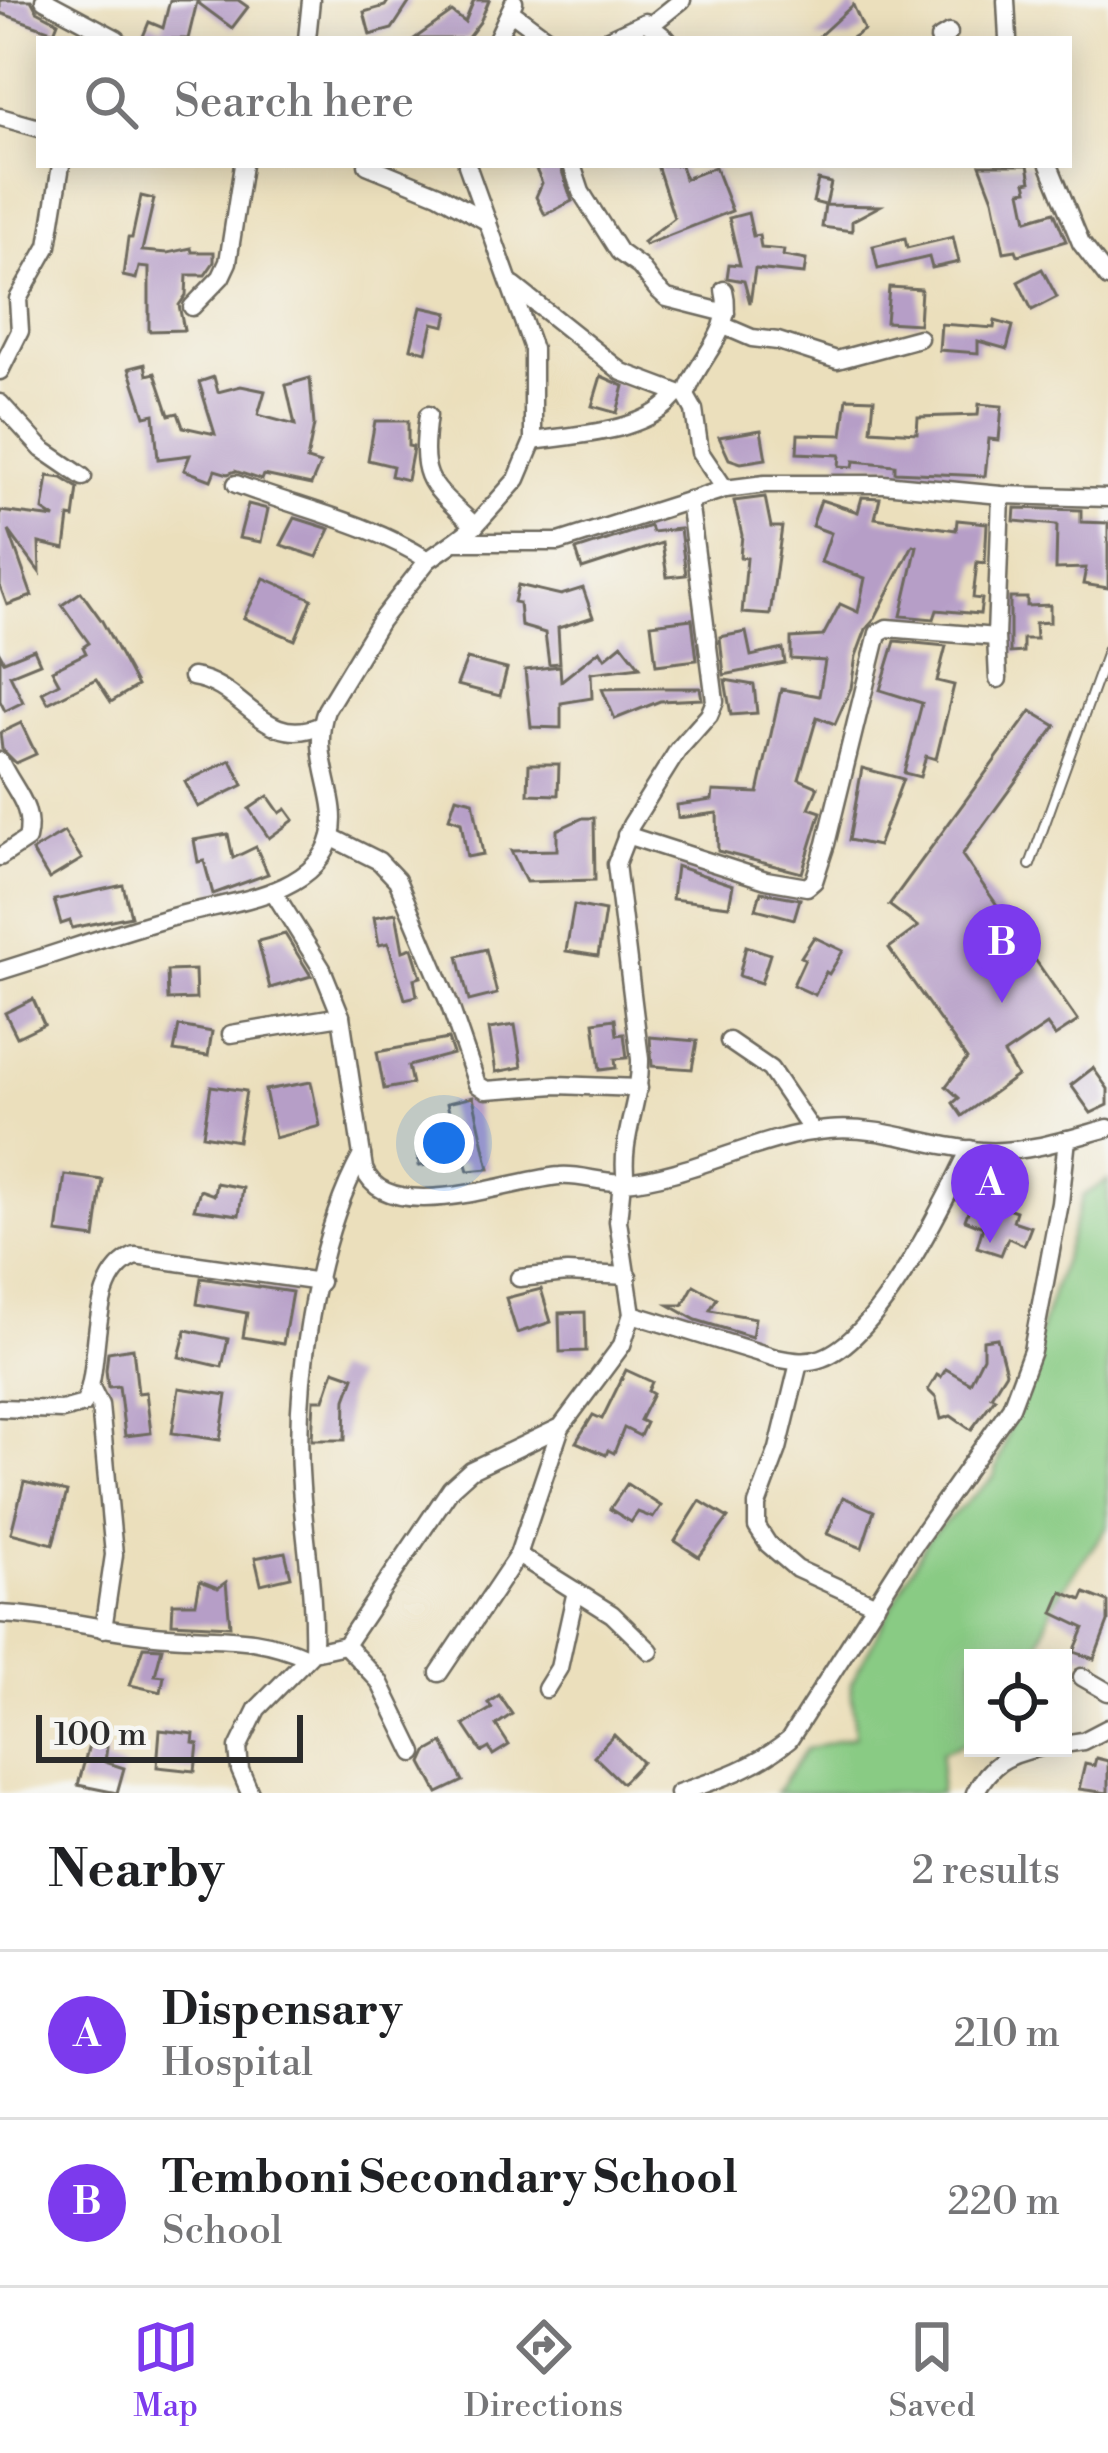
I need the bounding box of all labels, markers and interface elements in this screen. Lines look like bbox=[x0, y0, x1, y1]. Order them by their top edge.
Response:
search box bbox=[36, 36, 1072, 168]
icon: search bbox=[78, 69, 144, 135]
text: Search here bbox=[174, 74, 414, 131]
pin: B bbox=[963, 904, 1041, 1003]
your location bbox=[414, 1113, 474, 1173]
pin: A bbox=[951, 1144, 1029, 1243]
map controls bbox=[964, 1649, 1072, 1757]
button: locate bbox=[964, 1649, 1072, 1757]
scale bar bbox=[36, 1709, 303, 1762]
text: 100 m bbox=[54, 1715, 147, 1756]
text: Nearby bbox=[48, 1839, 224, 1903]
text: 2 results bbox=[912, 1847, 1060, 1896]
text: Dispensary bbox=[162, 1982, 402, 2039]
text: A bbox=[73, 2010, 101, 2059]
text: 210 m bbox=[954, 2010, 1060, 2059]
text: Hospital bbox=[162, 2039, 313, 2088]
text: Temboni Secondary School bbox=[162, 2150, 738, 2207]
text: B bbox=[72, 2178, 102, 2227]
text: 220 m bbox=[947, 2178, 1060, 2227]
text: School bbox=[162, 2207, 282, 2256]
tab: Map bbox=[133, 2314, 199, 2427]
tab: Directions bbox=[464, 2314, 623, 2427]
tab: Saved bbox=[889, 2314, 975, 2427]

